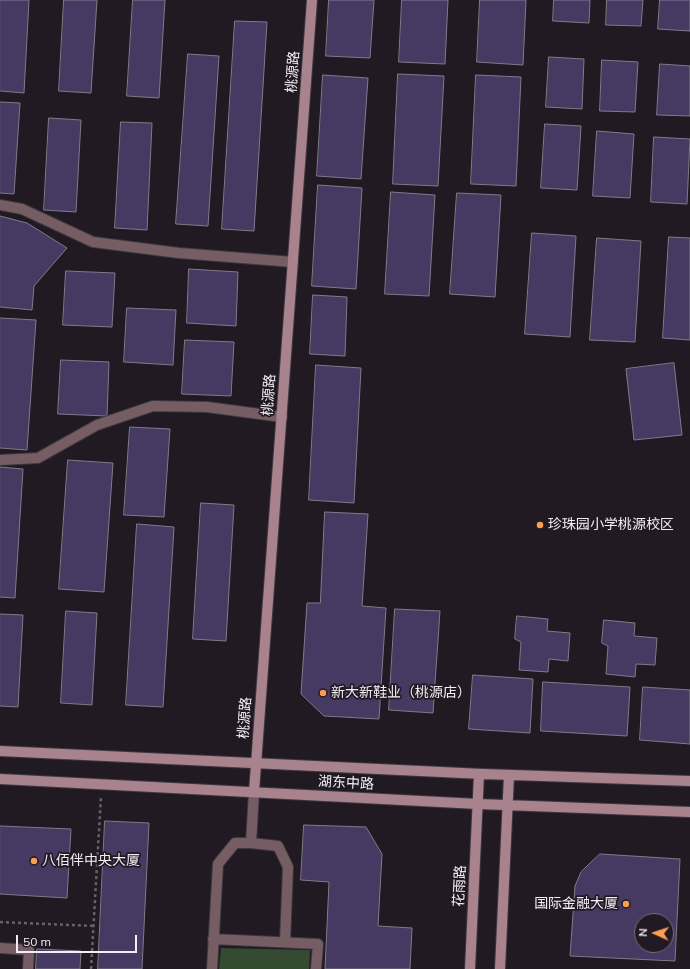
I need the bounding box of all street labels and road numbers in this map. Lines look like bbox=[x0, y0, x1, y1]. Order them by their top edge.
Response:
street label: 桃源路 bbox=[283, 50, 303, 94]
street label: 桃源路 bbox=[259, 373, 279, 417]
street label: 桃源路 bbox=[235, 696, 255, 740]
street label: 湖东中路 bbox=[318, 773, 374, 793]
street label: 花雨路 bbox=[451, 865, 469, 907]

